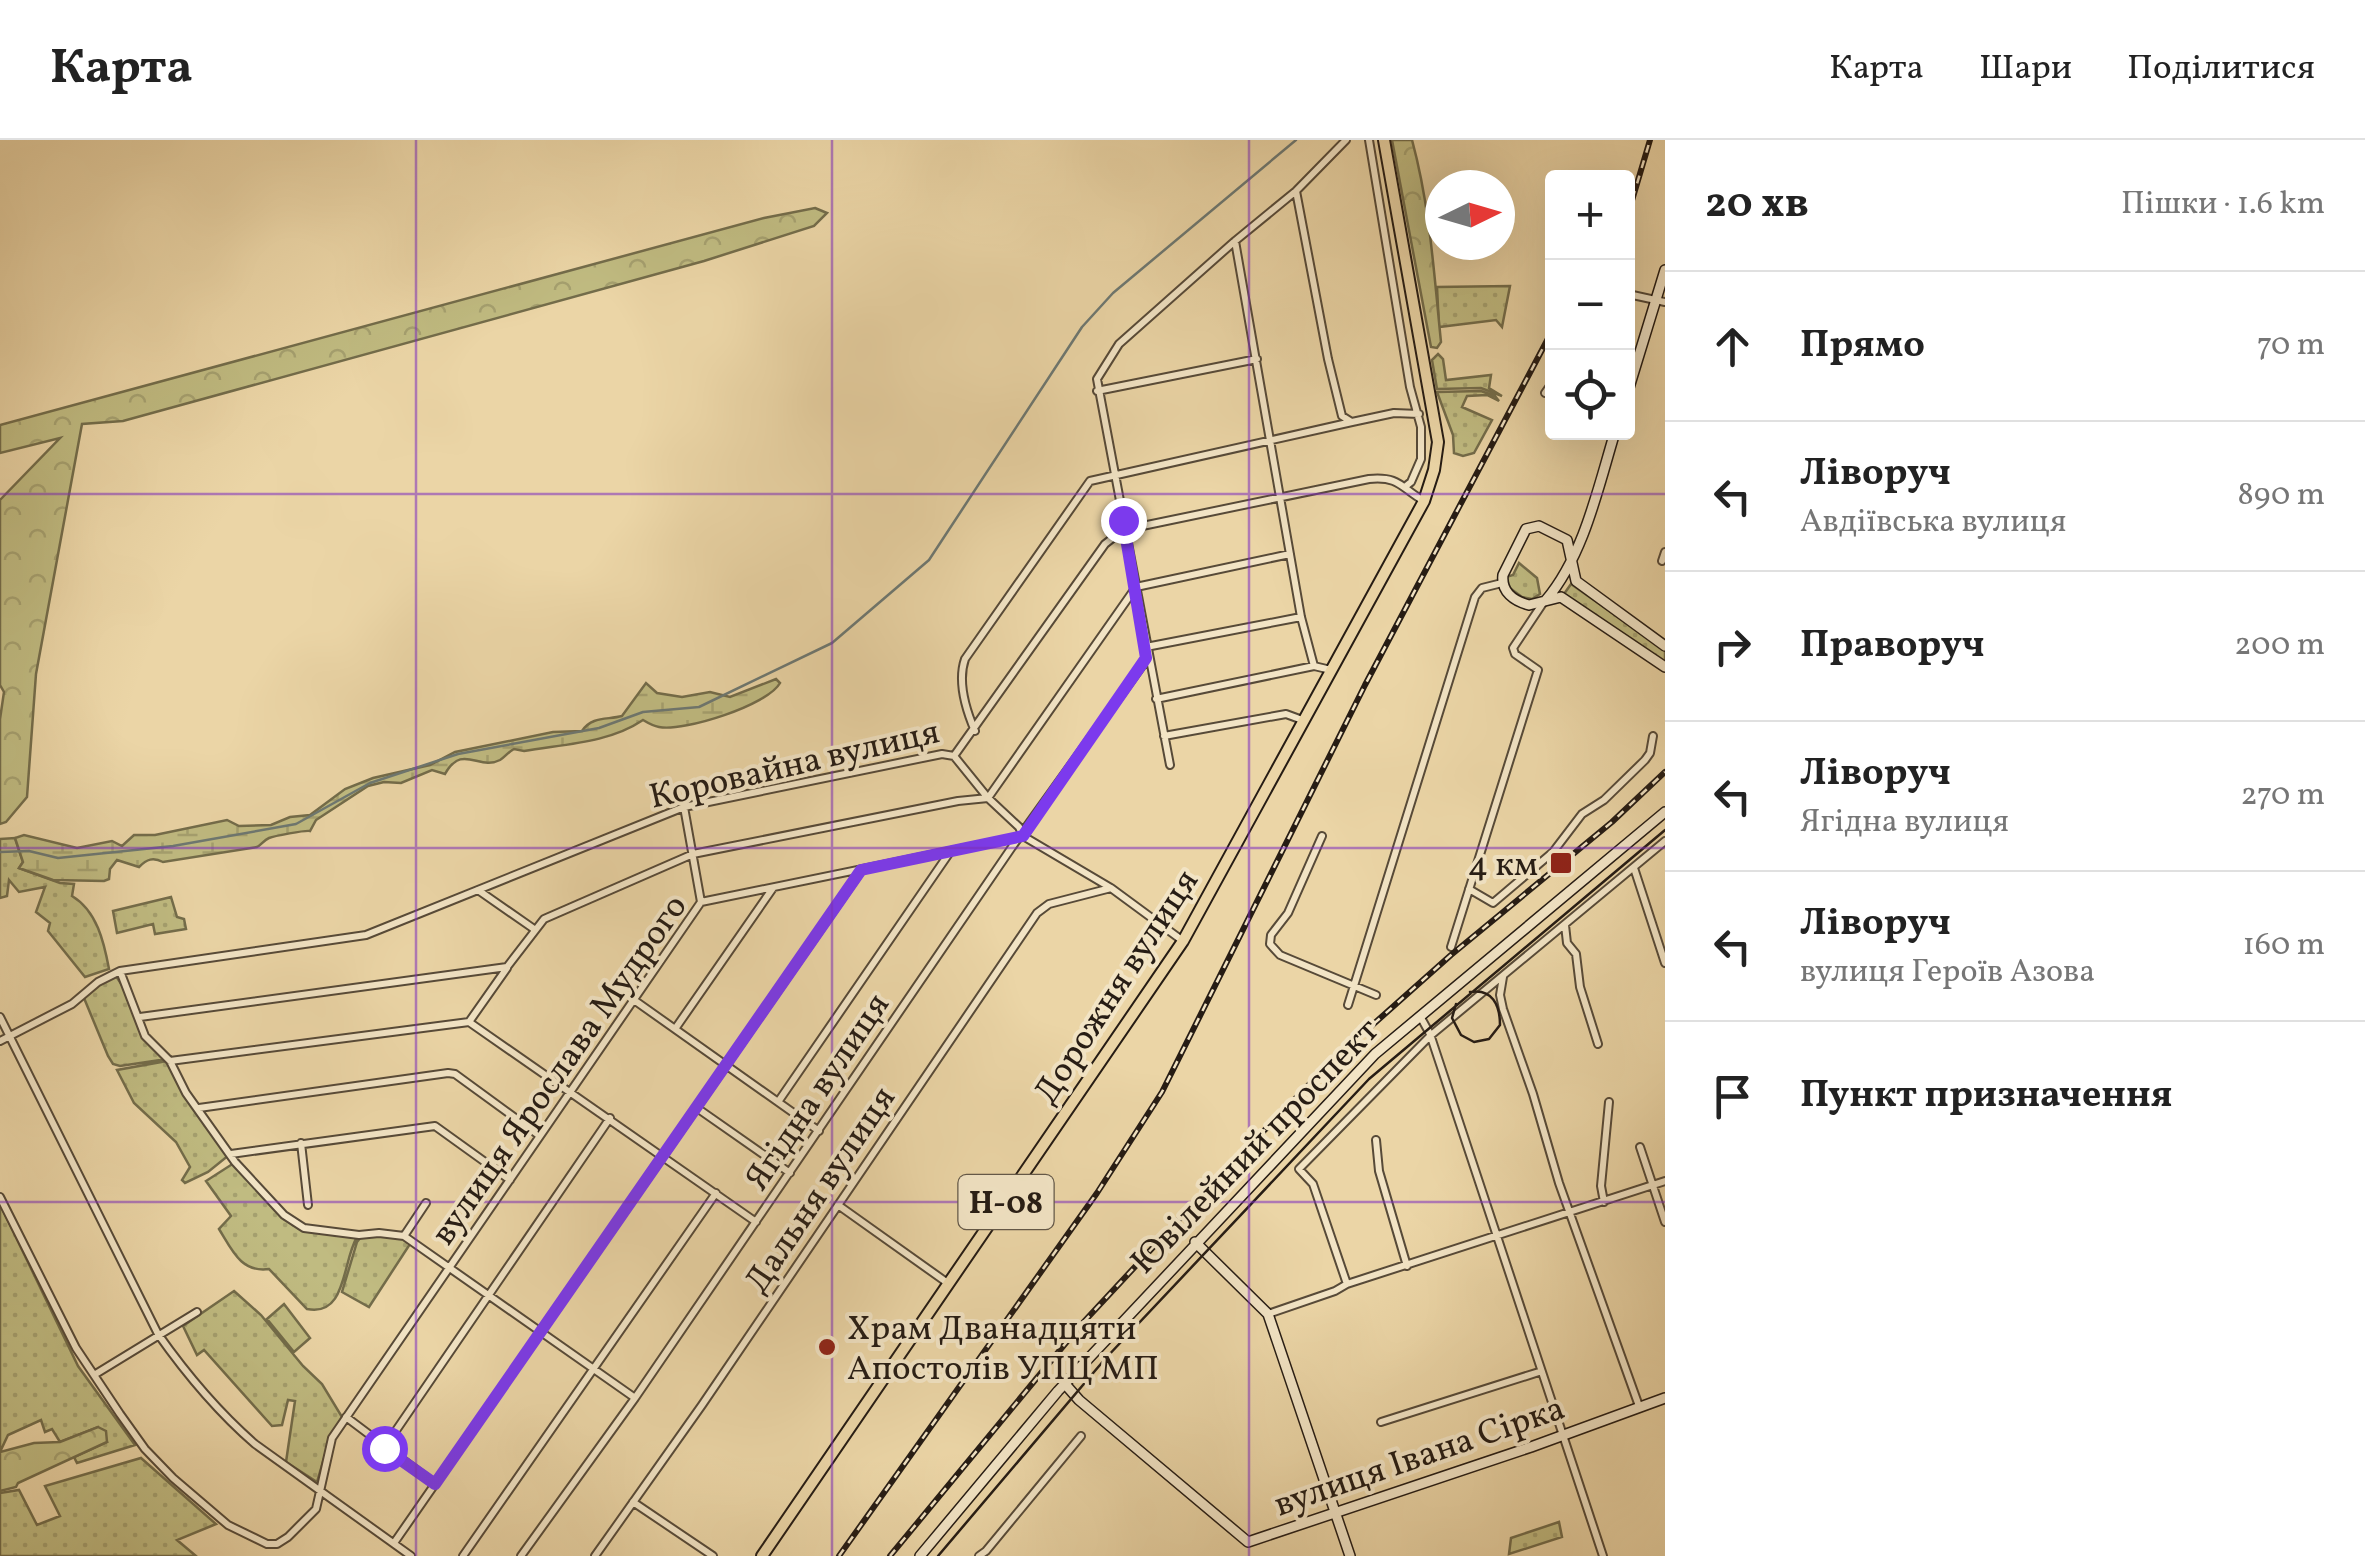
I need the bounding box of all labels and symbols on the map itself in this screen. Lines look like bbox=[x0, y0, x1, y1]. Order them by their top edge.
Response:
north arrow bbox=[1425, 170, 1515, 260]
route end bbox=[1101, 498, 1147, 544]
street label: Коровайна вулиця bbox=[645, 709, 945, 823]
place label: 4 км bbox=[1467, 842, 1538, 890]
marker: 4 км bbox=[1548, 850, 1574, 876]
street label: Дорожня вулиця bbox=[1024, 861, 1211, 1114]
street label: вулиця Ярослава Мудрого bbox=[421, 886, 700, 1256]
street label: Ягідна вулиця bbox=[735, 985, 902, 1201]
street label: Ювілейний проспект bbox=[1121, 1008, 1392, 1286]
street label: Дальня вулиця bbox=[734, 1078, 908, 1304]
road number: Н-08 bbox=[958, 1175, 1054, 1229]
place label: Храм Дванадцяти Апостолів УПЦ МП bbox=[847, 1306, 1159, 1394]
marker: Храм Дванадцяти Апостолів УПЦ МП bbox=[816, 1336, 838, 1358]
street label: вулиця Івана Сірка bbox=[1268, 1386, 1572, 1530]
route start bbox=[362, 1426, 408, 1472]

